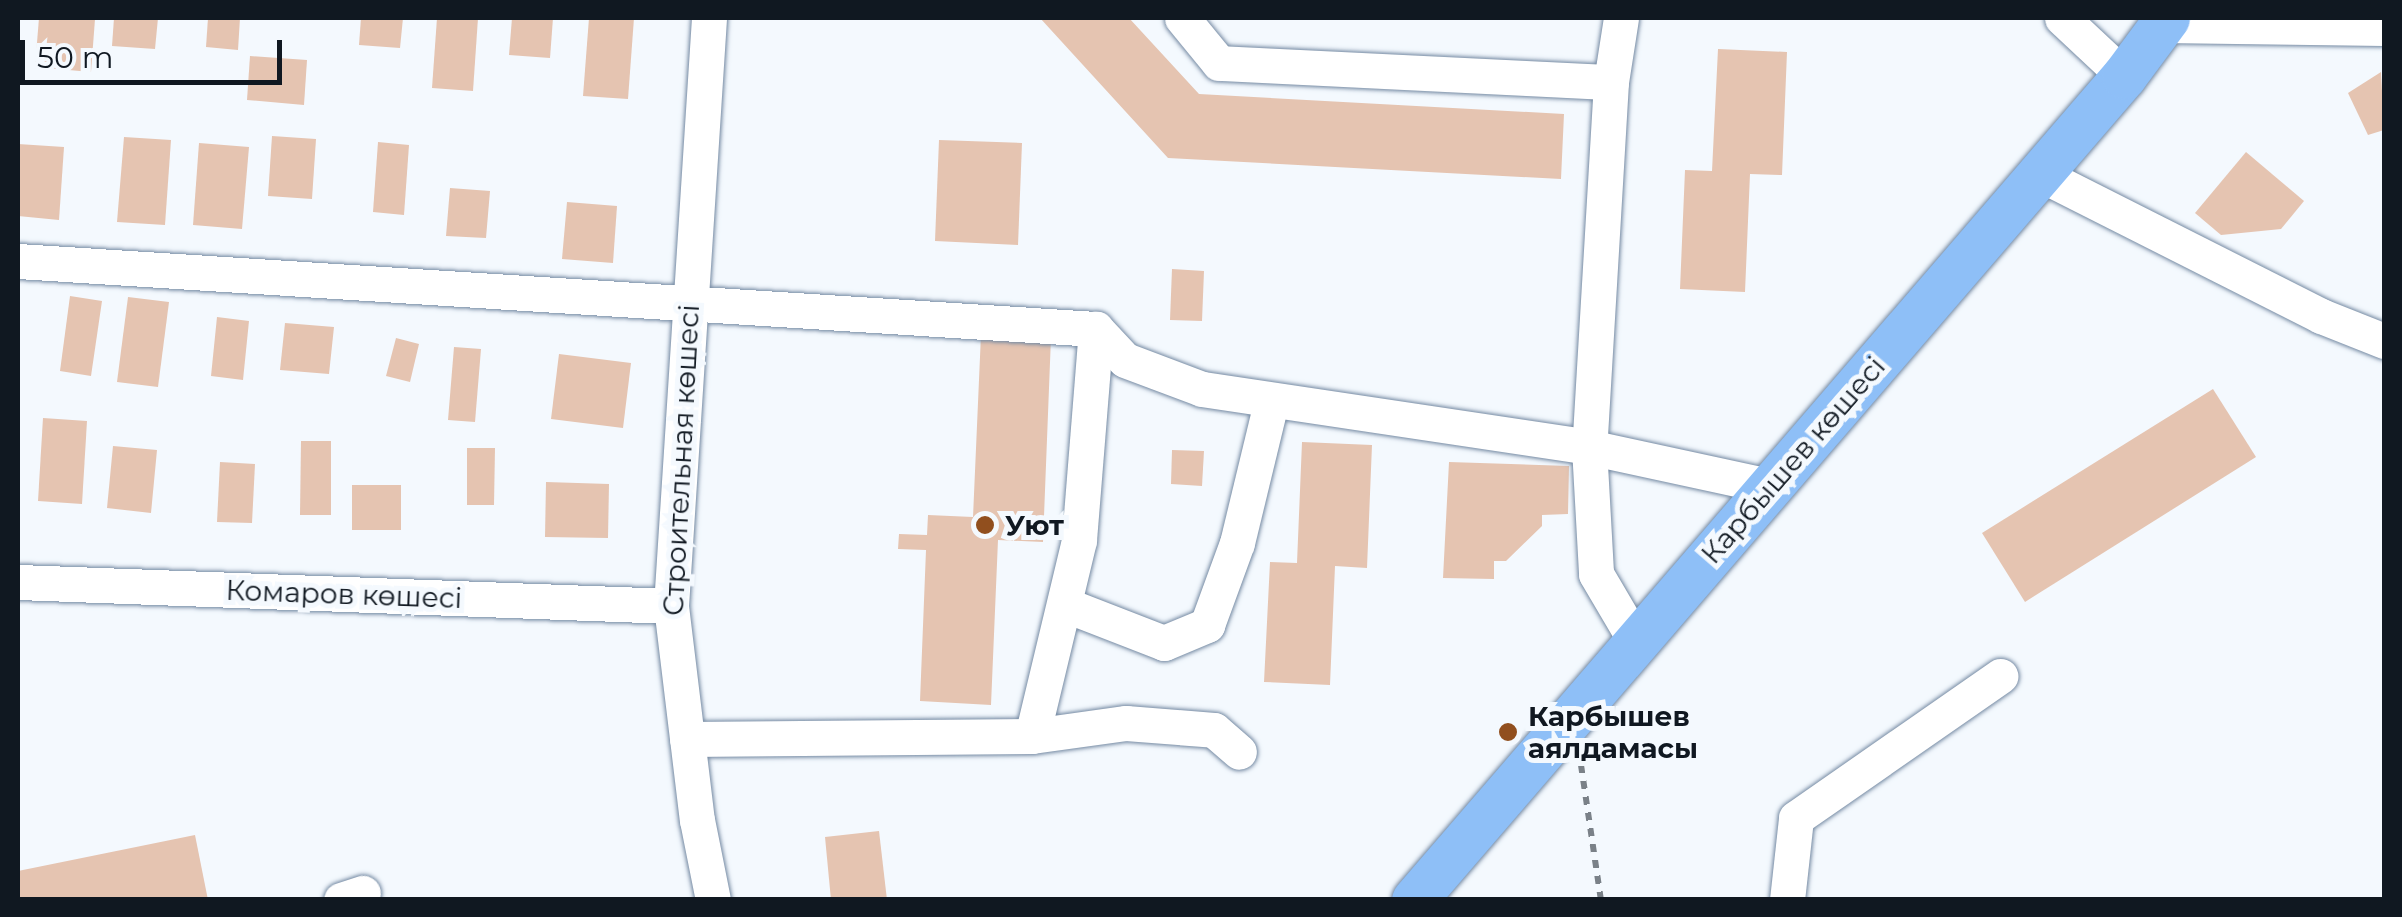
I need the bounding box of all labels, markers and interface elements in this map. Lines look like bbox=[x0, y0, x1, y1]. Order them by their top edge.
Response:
scale bar bbox=[25, 20, 288, 82]
text: 50 m bbox=[37, 39, 114, 76]
street label: Строительная көшесі bbox=[656, 303, 706, 617]
street label: Карбышев көшесі bbox=[1694, 350, 1892, 570]
place label: Уют bbox=[1005, 508, 1064, 542]
marker: Уют bbox=[974, 514, 996, 536]
street label: Комаров көшесі bbox=[225, 573, 463, 615]
place label: Карбышев аялдамасы bbox=[1528, 699, 1698, 765]
marker: Карбышев аялдамасы bbox=[1497, 721, 1519, 743]

